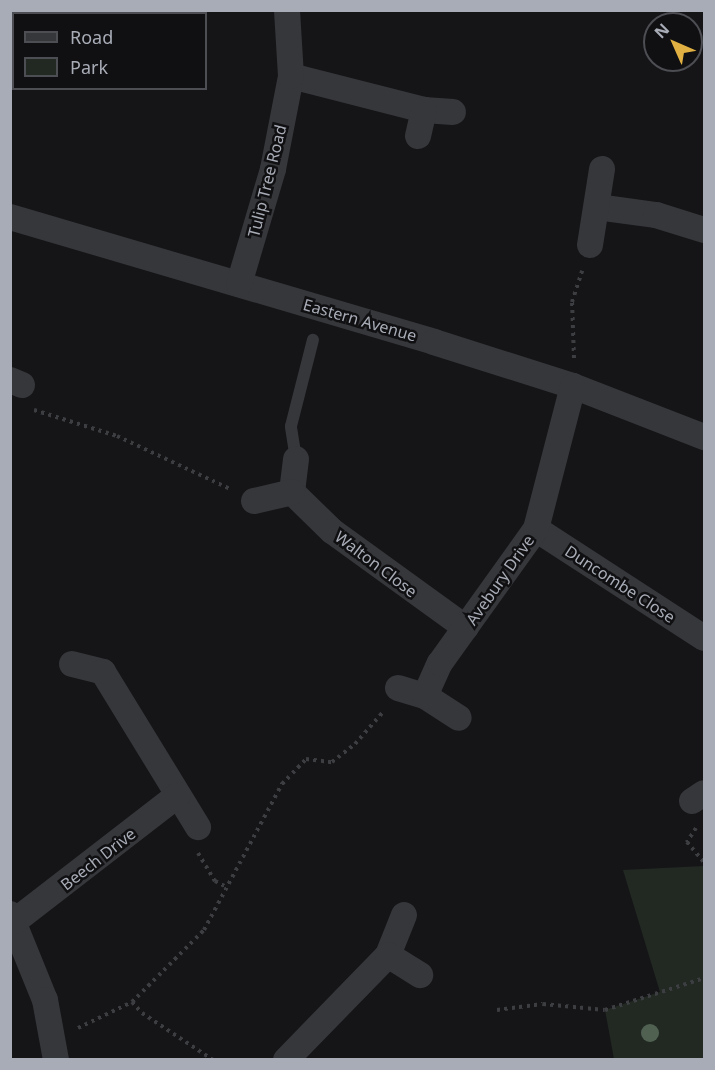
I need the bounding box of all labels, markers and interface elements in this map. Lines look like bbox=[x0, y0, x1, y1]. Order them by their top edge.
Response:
legend bbox=[12, 12, 207, 90]
north arrow bbox=[643, 12, 703, 72]
text: N bbox=[649, 18, 674, 43]
text: Road bbox=[70, 25, 113, 49]
text: Park bbox=[70, 55, 108, 79]
street label: Tulip Tree Road bbox=[244, 123, 290, 239]
street label: Eastern Avenue bbox=[301, 295, 419, 345]
street label: Walton Close bbox=[331, 527, 421, 601]
street label: Avebury Drive bbox=[462, 531, 538, 629]
street label: Duncombe Close bbox=[561, 541, 679, 627]
street label: Beech Drive bbox=[57, 824, 139, 894]

